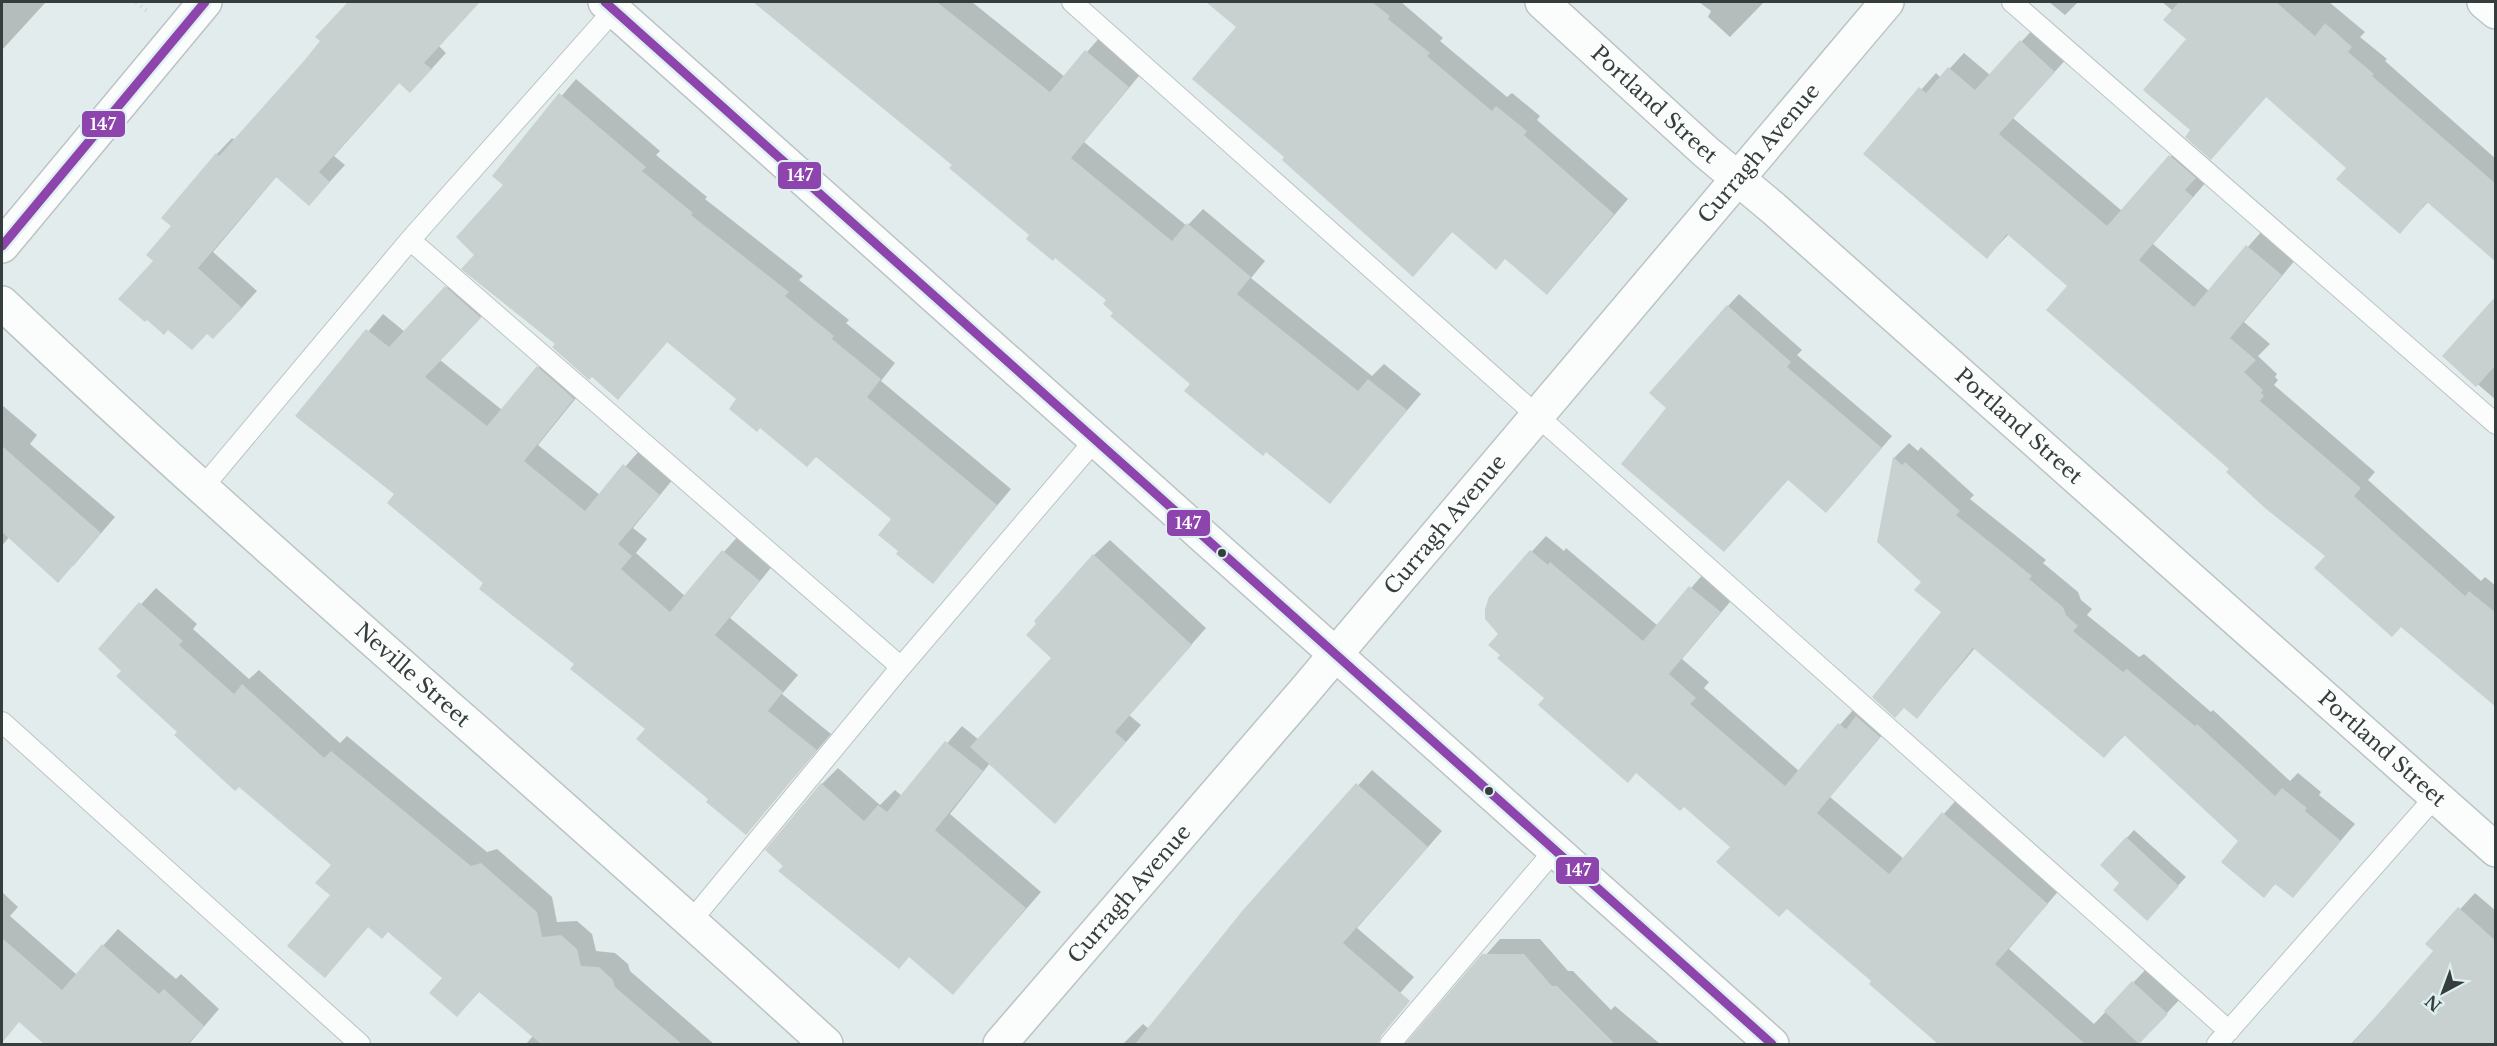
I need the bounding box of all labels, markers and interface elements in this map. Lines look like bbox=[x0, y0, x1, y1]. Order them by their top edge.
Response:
street label: Portland Street bbox=[1586, 40, 1723, 169]
street label: Curragh Avenue bbox=[1693, 78, 1825, 229]
line badge: 147 bbox=[81, 110, 126, 138]
text: 147 bbox=[90, 114, 117, 134]
line badge: 147 bbox=[777, 161, 822, 190]
text: 147 bbox=[787, 165, 814, 185]
street label: Portland Street bbox=[1949, 363, 2088, 490]
street label: Curragh Avenue bbox=[1379, 450, 1512, 600]
line badge: 147 bbox=[1166, 509, 1211, 537]
text: 147 bbox=[1175, 513, 1202, 533]
unlabelled marker bbox=[1216, 547, 1228, 559]
street label: Neville Street bbox=[350, 617, 476, 733]
street label: Portland Street bbox=[2313, 685, 2451, 812]
unlabelled marker bbox=[1483, 785, 1495, 797]
street label: Curragh Avenue bbox=[1062, 819, 1196, 969]
line badge: 147 bbox=[1555, 856, 1600, 885]
text: 147 bbox=[1565, 860, 1592, 880]
north arrow bbox=[2413, 962, 2473, 1022]
text: N bbox=[2421, 991, 2445, 1016]

